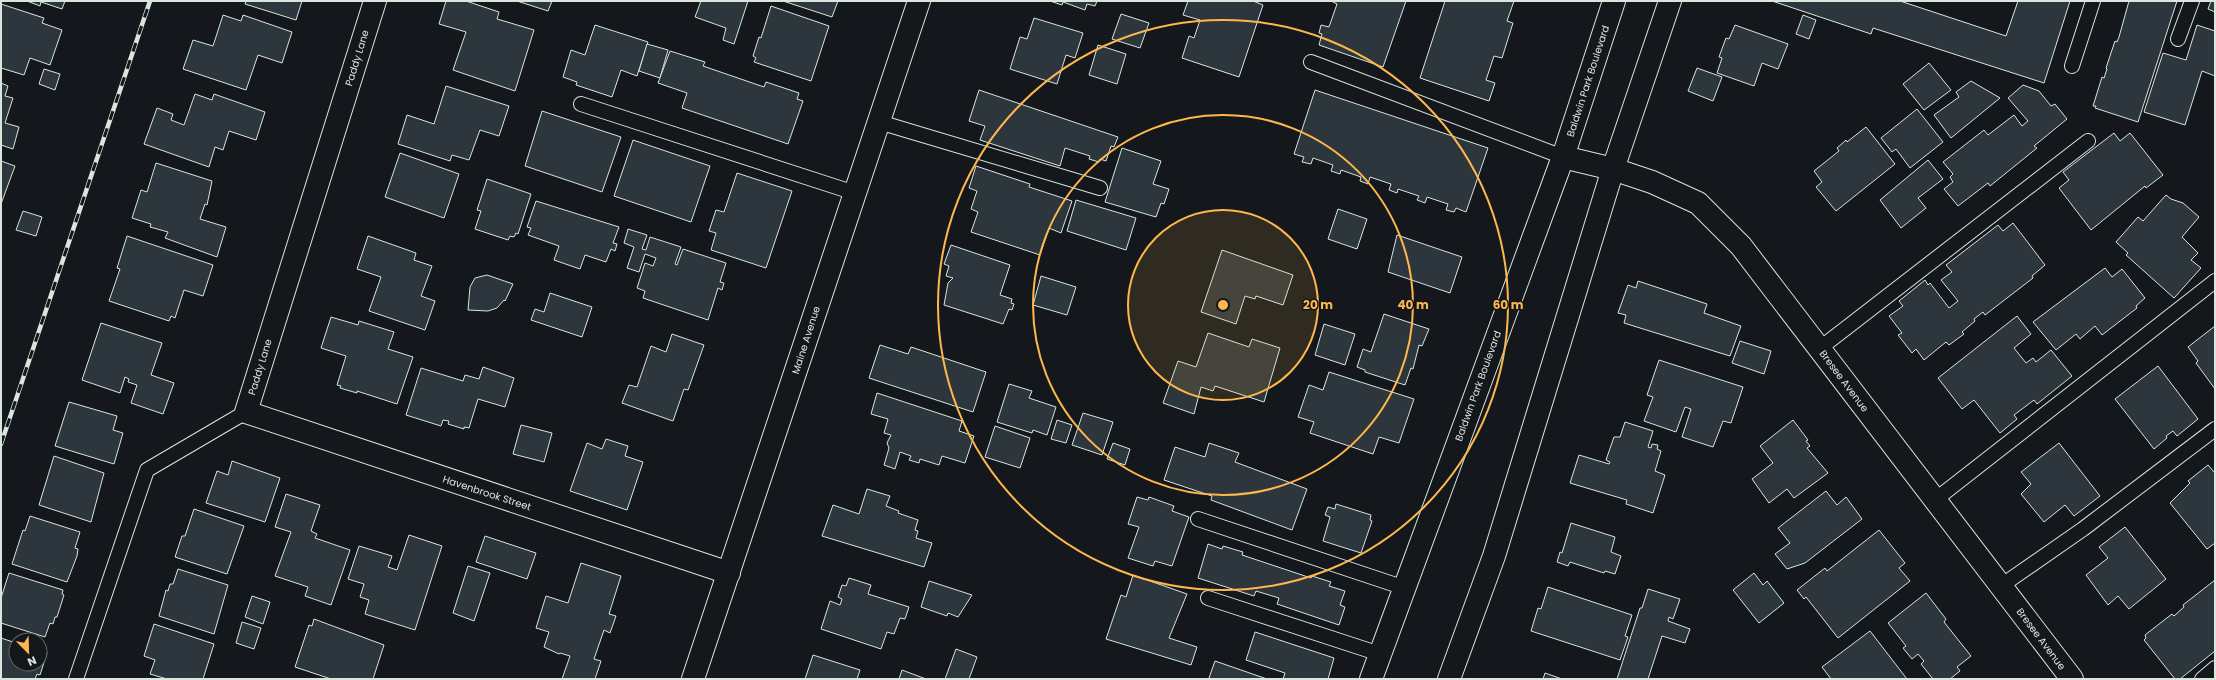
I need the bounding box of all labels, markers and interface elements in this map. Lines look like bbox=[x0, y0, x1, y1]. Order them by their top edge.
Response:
street label: Baldwin Park Boulevard bbox=[1563, 23, 1613, 139]
street label: Paddy Lane bbox=[341, 28, 373, 88]
text: 20 m bbox=[1303, 296, 1333, 313]
text: 40 m bbox=[1397, 296, 1429, 313]
text: 60 m bbox=[1493, 296, 1524, 313]
centre of rings bbox=[1216, 298, 1230, 312]
street label: Maine Avenue bbox=[788, 304, 824, 376]
street label: Baldwin Park Boulevard bbox=[1451, 329, 1505, 443]
street label: Paddy Lane bbox=[244, 337, 276, 397]
street label: Bresee Avenue bbox=[1816, 347, 1872, 415]
street label: Havenbrook Street bbox=[441, 472, 534, 515]
street label: Bresee Avenue bbox=[2013, 605, 2069, 673]
north arrow bbox=[8, 632, 48, 672]
text: N bbox=[25, 652, 39, 670]

